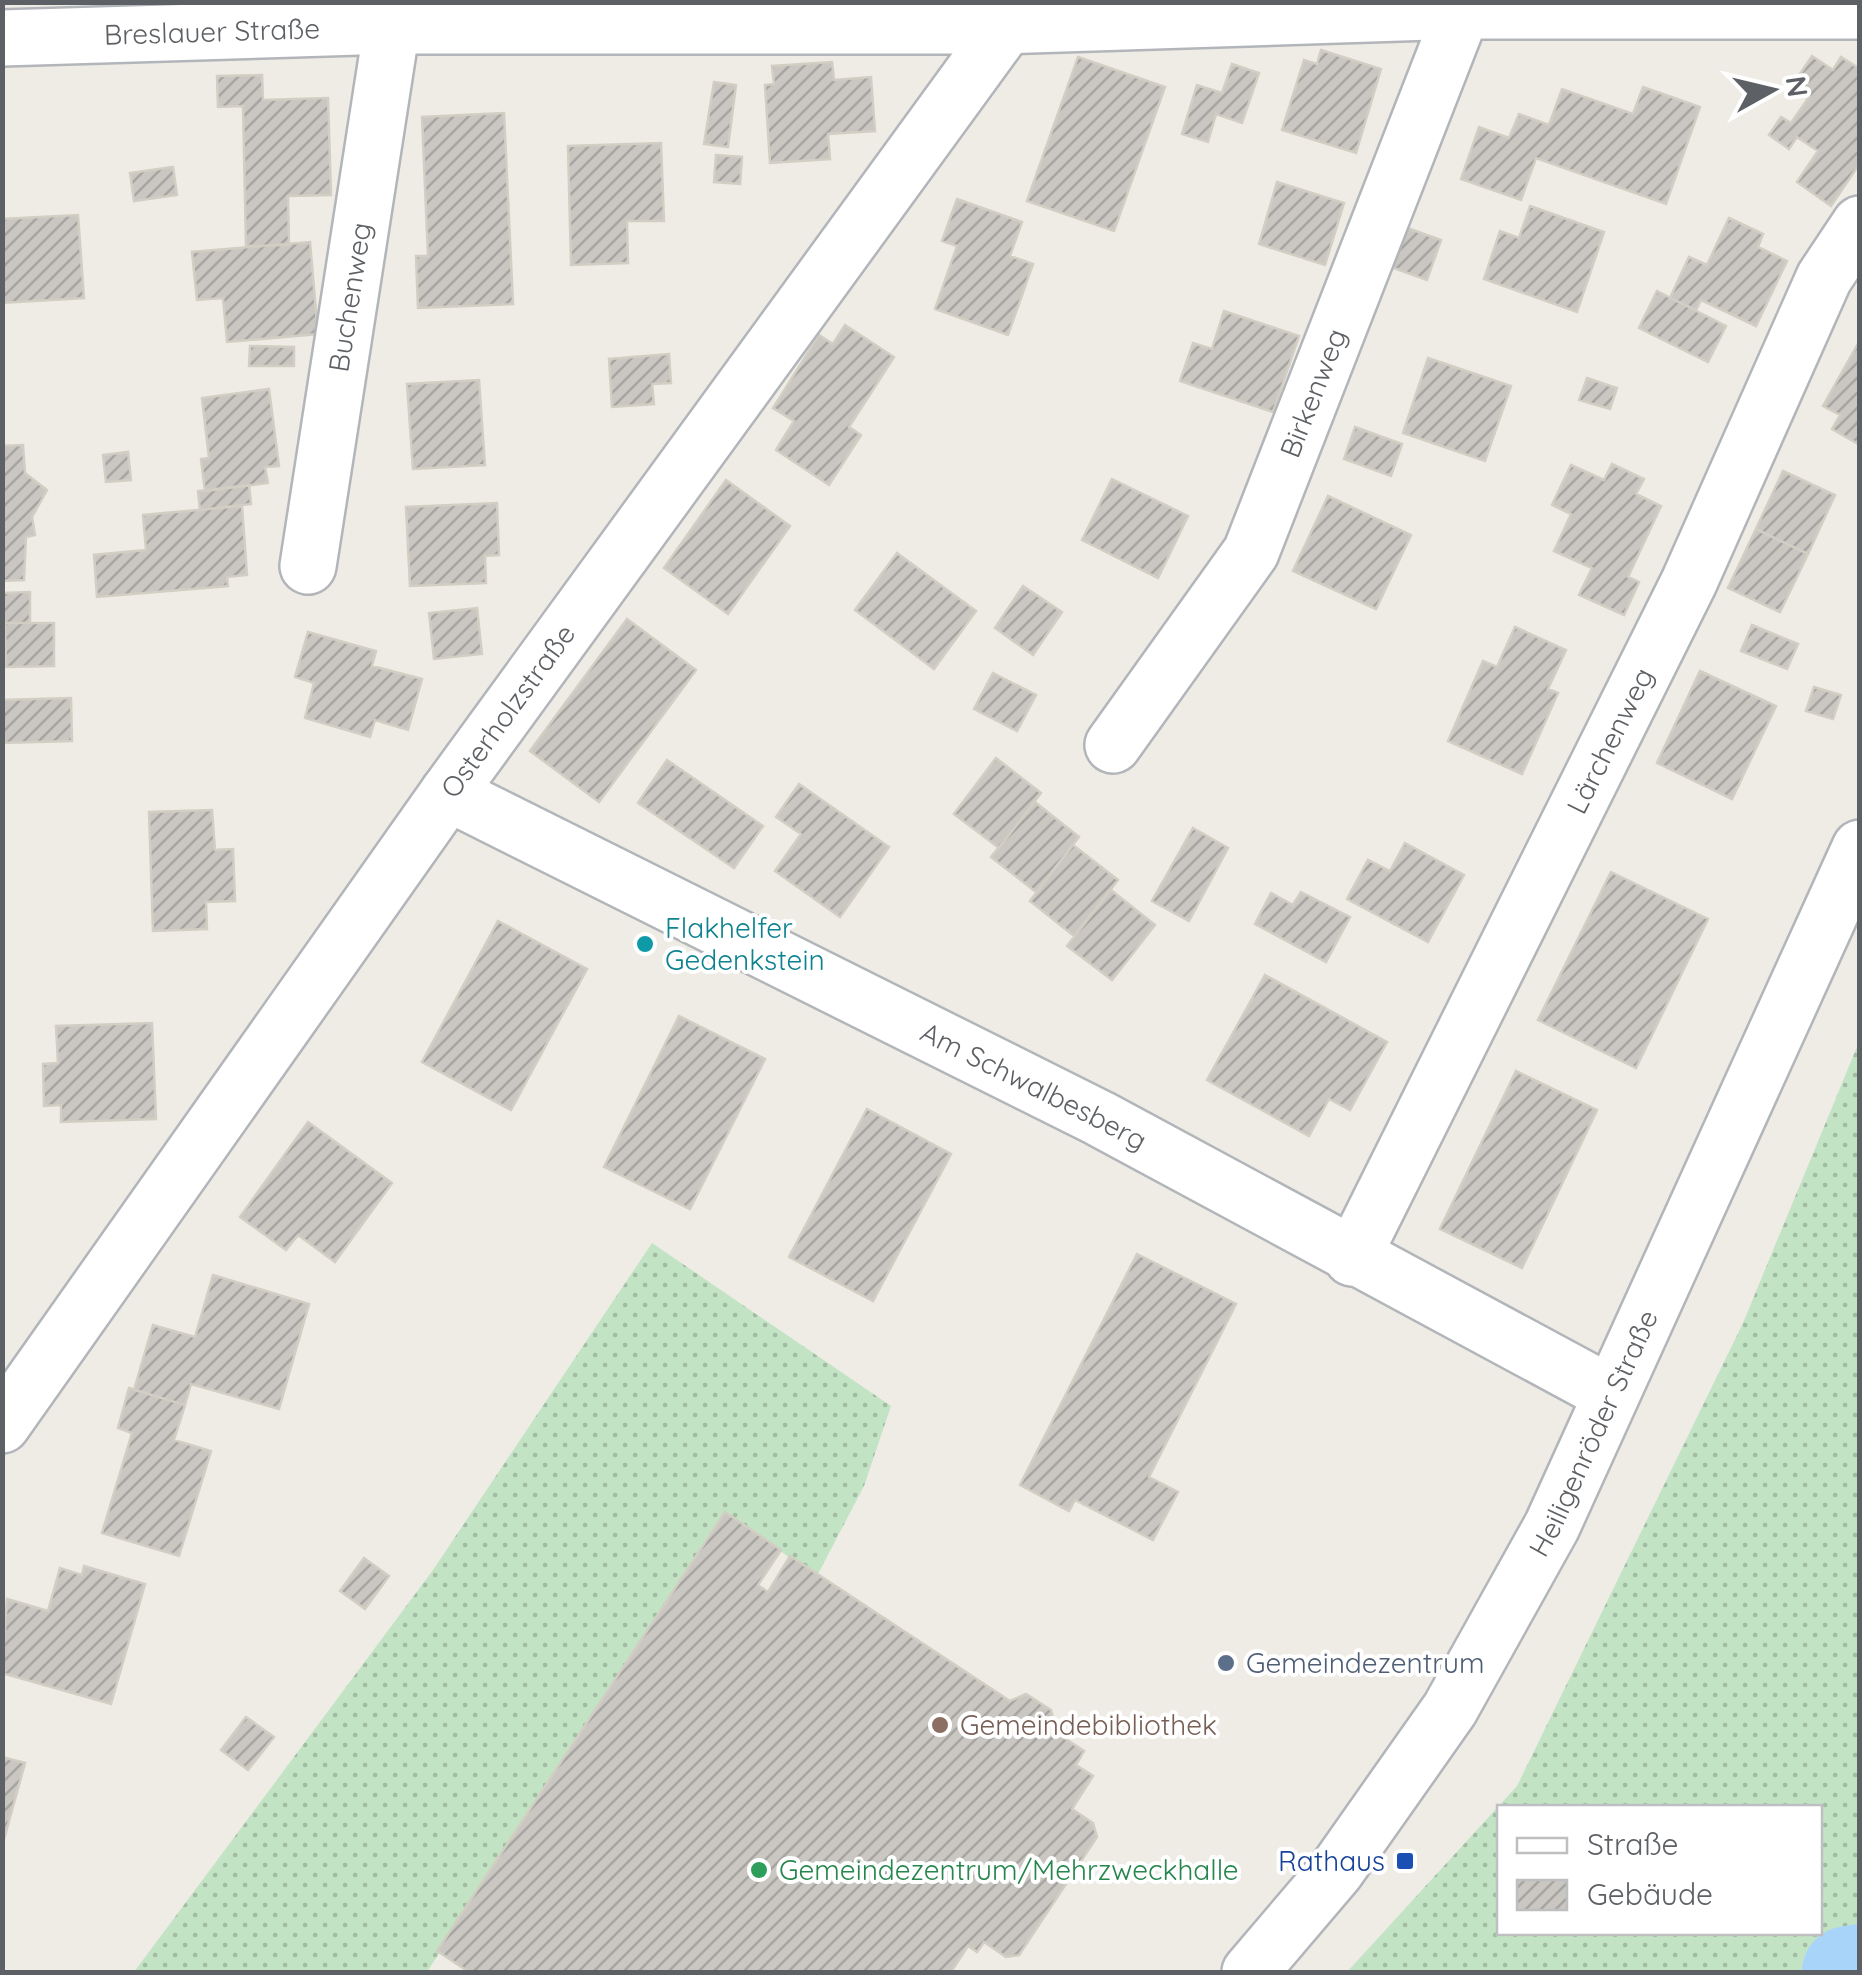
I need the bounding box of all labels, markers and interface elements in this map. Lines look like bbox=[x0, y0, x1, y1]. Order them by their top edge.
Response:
street label: Breslauer Straße bbox=[103, 10, 320, 52]
north arrow bbox=[1722, 40, 1822, 140]
text: N bbox=[1778, 74, 1816, 99]
street label: Buchenweg bbox=[320, 220, 378, 374]
street label: Birkenweg bbox=[1272, 323, 1354, 462]
street label: Osterholzstraße bbox=[433, 617, 582, 804]
street label: Lärchenweg bbox=[1558, 662, 1660, 819]
place label: Flakhelfer Gedenkstein bbox=[665, 910, 825, 977]
marker: Flakhelfer Gedenkstein bbox=[634, 933, 656, 955]
street label: Am Schwalbesberg bbox=[915, 1014, 1153, 1158]
street label: Heiligenröder Straße bbox=[1521, 1304, 1665, 1562]
place label: Gemeindezentrum bbox=[1246, 1645, 1484, 1680]
marker: Gemeindezentrum bbox=[1215, 1652, 1237, 1674]
place label: Gemeindebibliothek bbox=[960, 1707, 1217, 1742]
marker: Gemeindebibliothek bbox=[929, 1714, 951, 1736]
legend bbox=[1497, 1805, 1822, 1935]
text: Straße bbox=[1587, 1825, 1679, 1863]
place label: Rathaus bbox=[1278, 1843, 1385, 1878]
marker: Rathaus bbox=[1394, 1850, 1416, 1872]
place label: Gemeindezentrum/Mehrzweckhalle bbox=[779, 1852, 1239, 1887]
marker: Gemeindezentrum/Mehrzweckhalle bbox=[748, 1859, 770, 1881]
text: Gebäude bbox=[1587, 1875, 1713, 1913]

